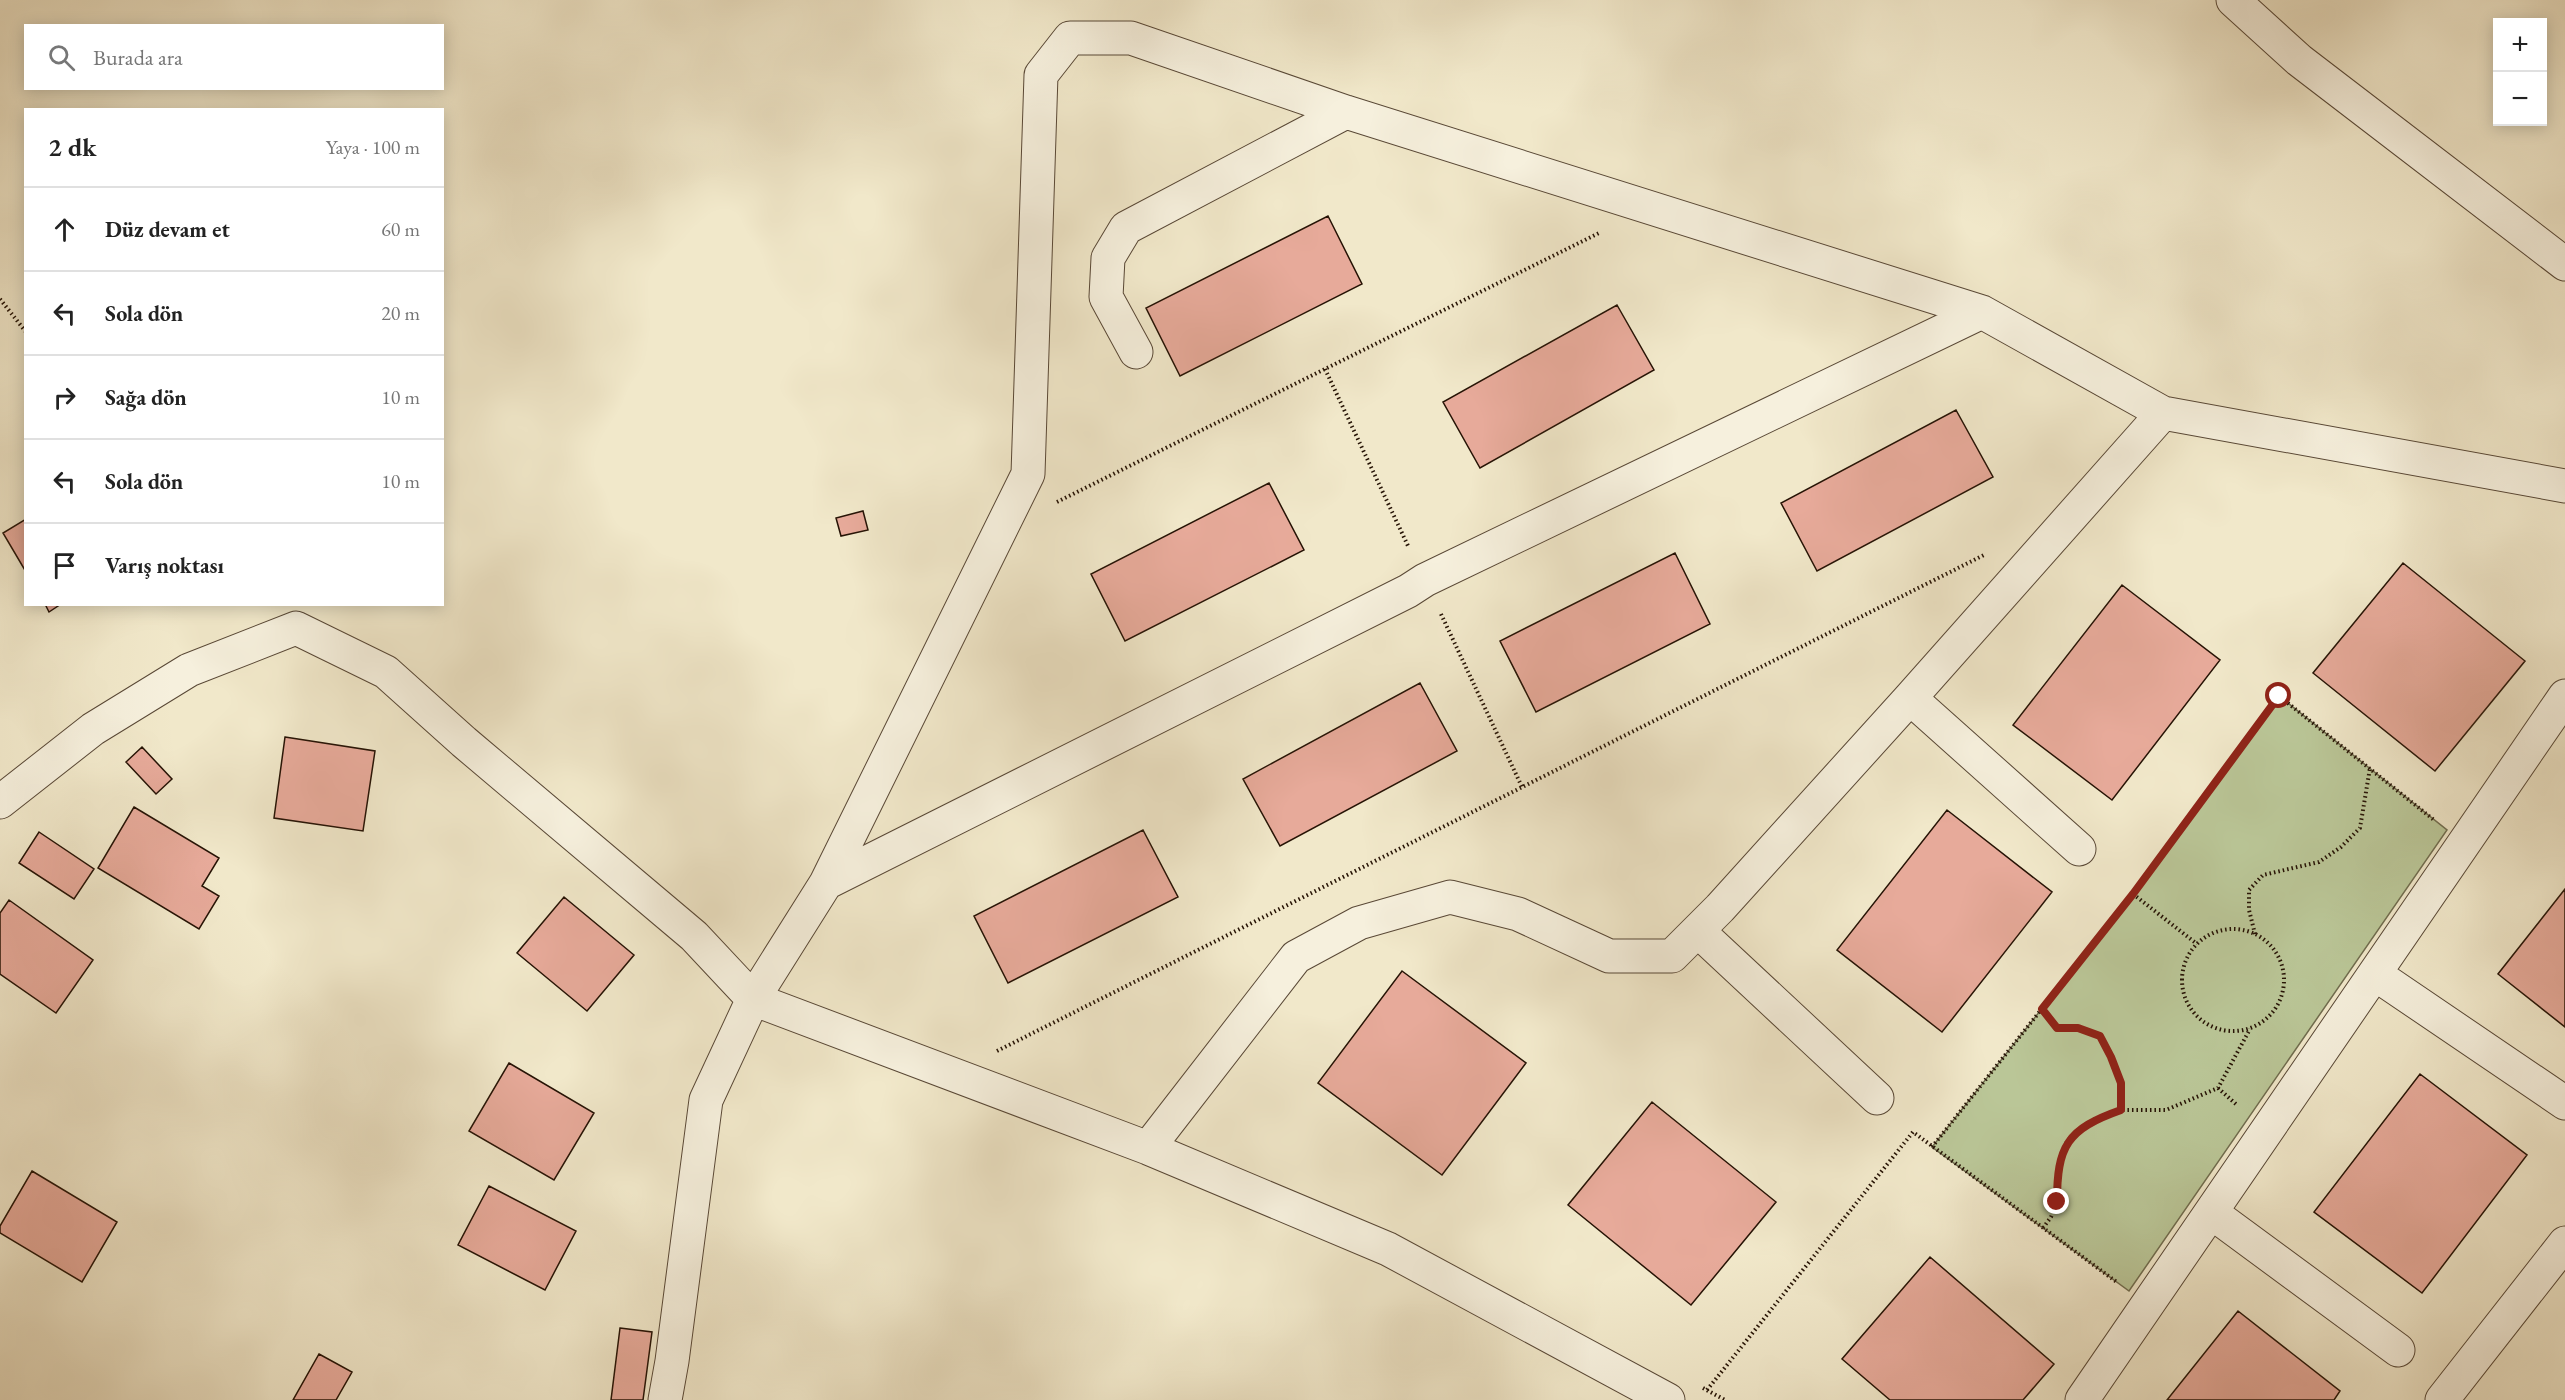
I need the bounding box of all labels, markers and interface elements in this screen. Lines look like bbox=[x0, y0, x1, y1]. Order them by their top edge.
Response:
map controls bbox=[2493, 18, 2547, 126]
button: + bbox=[2493, 18, 2547, 72]
search box bbox=[24, 24, 444, 90]
icon: search bbox=[45, 41, 78, 74]
text: Burada ara bbox=[93, 43, 183, 72]
button: − bbox=[2493, 72, 2547, 126]
text: 2 dk bbox=[48, 130, 97, 164]
text: Yaya · 100 m bbox=[326, 134, 420, 160]
icon: ahead bbox=[48, 213, 81, 246]
text: Düz devam et bbox=[105, 215, 230, 244]
text: 60 m bbox=[381, 216, 420, 242]
icon: left bbox=[48, 297, 81, 330]
text: Sola dön bbox=[105, 299, 183, 328]
text: 20 m bbox=[381, 300, 420, 326]
icon: right bbox=[48, 381, 81, 414]
text: Sağa dön bbox=[105, 383, 187, 412]
text: 10 m bbox=[381, 384, 420, 410]
icon: left bbox=[48, 465, 81, 498]
text: Sola dön bbox=[105, 467, 183, 496]
text: 10 m bbox=[381, 468, 420, 494]
icon: arrive bbox=[48, 549, 81, 582]
text: Varış noktası bbox=[105, 551, 224, 580]
route start bbox=[2265, 682, 2291, 708]
route end bbox=[2043, 1188, 2069, 1214]

